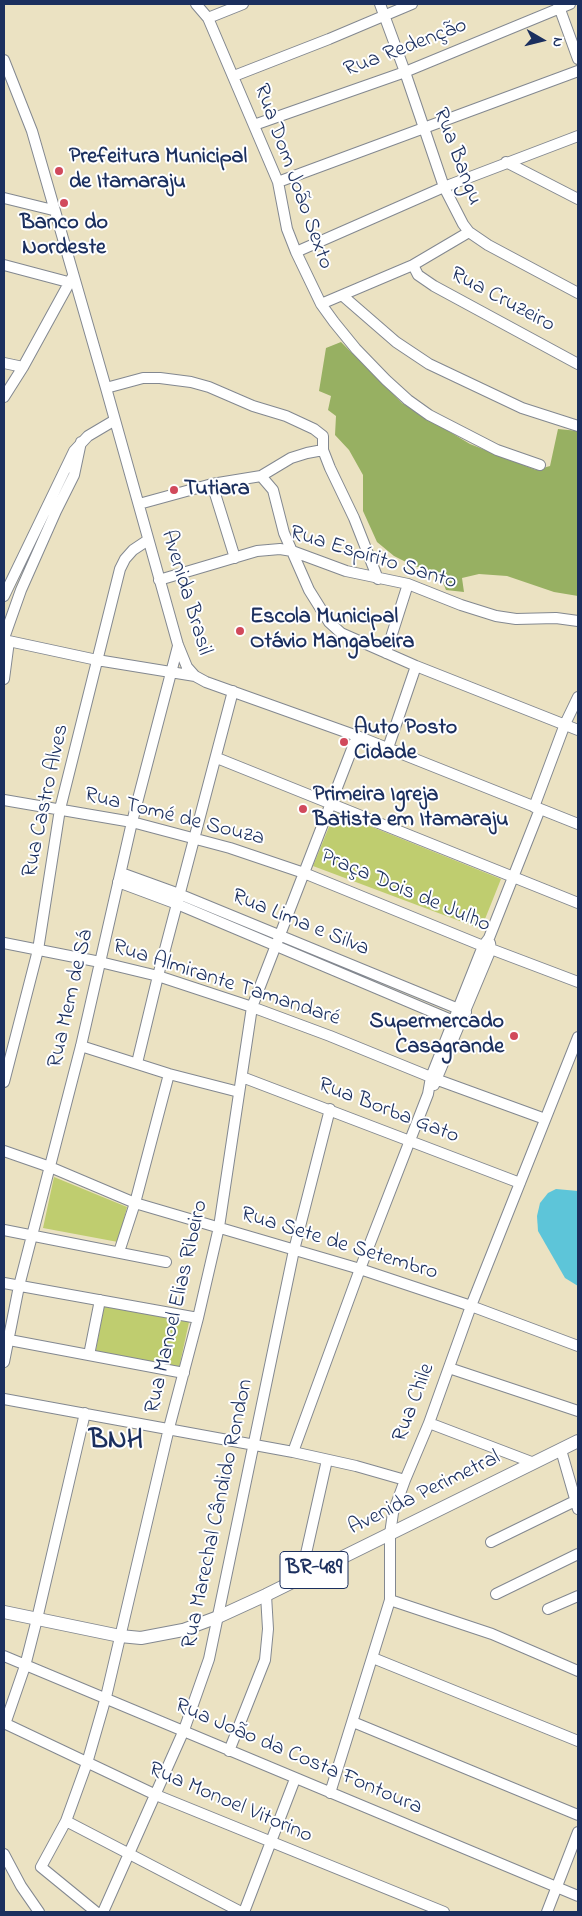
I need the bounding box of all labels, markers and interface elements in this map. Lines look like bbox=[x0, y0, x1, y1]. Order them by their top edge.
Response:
street label: Rua Redenção bbox=[341, 13, 471, 85]
north arrow bbox=[517, 15, 567, 65]
text: N bbox=[546, 36, 568, 48]
street label: Rua Dom João Sexto bbox=[246, 81, 338, 273]
street label: Rua Bangu bbox=[425, 105, 487, 209]
place label: Prefeitura Municipal de Itamaraju bbox=[69, 145, 247, 196]
marker: Prefeitura Municipal de Itamaraju bbox=[53, 165, 65, 177]
marker: Banco do Nordeste bbox=[58, 197, 70, 209]
place label: Banco do Nordeste bbox=[20, 211, 108, 262]
street label: Rua Cruzeiro bbox=[445, 262, 559, 340]
place label: Tutiara bbox=[184, 477, 250, 503]
marker: Tutiara bbox=[168, 484, 180, 496]
street label: Rua Espírito Santo bbox=[286, 521, 460, 597]
street label: Avenida Brasil bbox=[153, 527, 217, 659]
place label: Escola Municipal Otávio Mangabeira bbox=[250, 605, 414, 656]
marker: Escola Municipal Otávio Mangabeira bbox=[234, 625, 246, 637]
place label: Auto Posto Cidade bbox=[354, 716, 457, 768]
street label: Rua Castro Alves bbox=[18, 722, 76, 880]
marker: Auto Posto Cidade bbox=[338, 736, 350, 748]
street label: Rua Tomé de Souza bbox=[81, 783, 267, 853]
place label: Primeira Igreja Batista em Itamaraju bbox=[313, 783, 508, 834]
marker: Primeira Igreja Batista em Itamaraju bbox=[297, 803, 309, 815]
street label: Praça Dois de Julho bbox=[316, 844, 494, 940]
street label: Rua Lima e Silva bbox=[227, 884, 373, 964]
street label: Rua Mem de Sá bbox=[43, 927, 101, 1071]
street label: Rua Almirante Tamandaré bbox=[109, 935, 343, 1033]
place label: Supermercado Casagrande bbox=[370, 1010, 504, 1062]
marker: Supermercado Casagrande bbox=[508, 1030, 520, 1042]
street label: Rua Borba Gato bbox=[314, 1073, 462, 1151]
street label: Rua Manoel Elias Ribeiro bbox=[141, 1198, 215, 1416]
street label: Rua Sete de Setembro bbox=[237, 1202, 441, 1288]
street label: Rua Chile bbox=[388, 1360, 442, 1446]
street label: Rua Marechal Cândido Rondon bbox=[178, 1377, 260, 1651]
district label: BNH bbox=[89, 1425, 143, 1459]
street label: Avenida Perimetral bbox=[345, 1446, 505, 1542]
road number: BR-489 bbox=[280, 1552, 348, 1588]
street label: Rua João da Costa Fontoura bbox=[170, 1694, 426, 1822]
street label: Rua Monoel Vitorino bbox=[144, 1758, 316, 1850]

